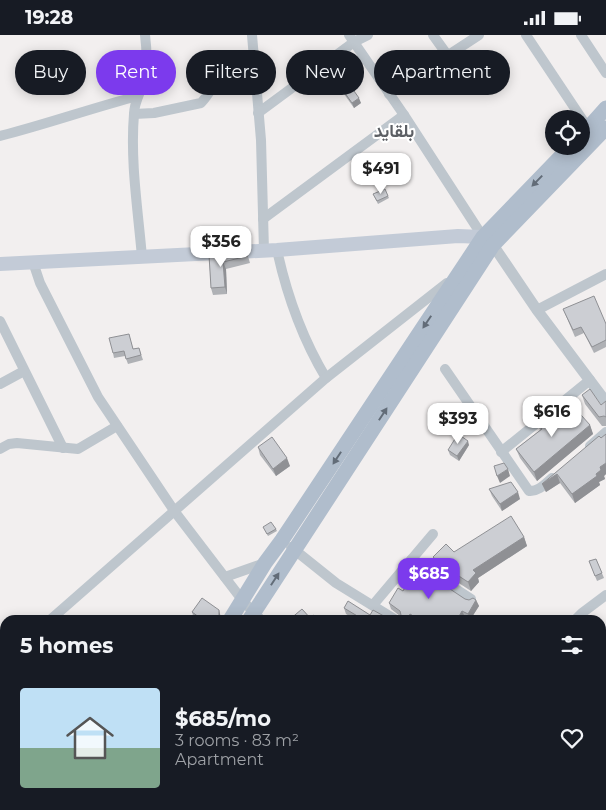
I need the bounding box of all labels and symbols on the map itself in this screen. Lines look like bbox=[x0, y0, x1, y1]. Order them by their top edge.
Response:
district label: بلقايد bbox=[374, 120, 414, 142]
pin: $491 bbox=[351, 153, 411, 195]
one-way arrow bbox=[531, 175, 543, 187]
pin: $356 bbox=[191, 225, 251, 268]
one-way arrow bbox=[422, 316, 431, 329]
pin: $616 bbox=[522, 395, 582, 438]
pin: $393 bbox=[428, 403, 488, 445]
one-way arrow bbox=[379, 407, 388, 421]
one-way arrow bbox=[332, 451, 342, 465]
pin: $685 bbox=[399, 557, 459, 600]
one-way arrow bbox=[271, 573, 280, 586]

